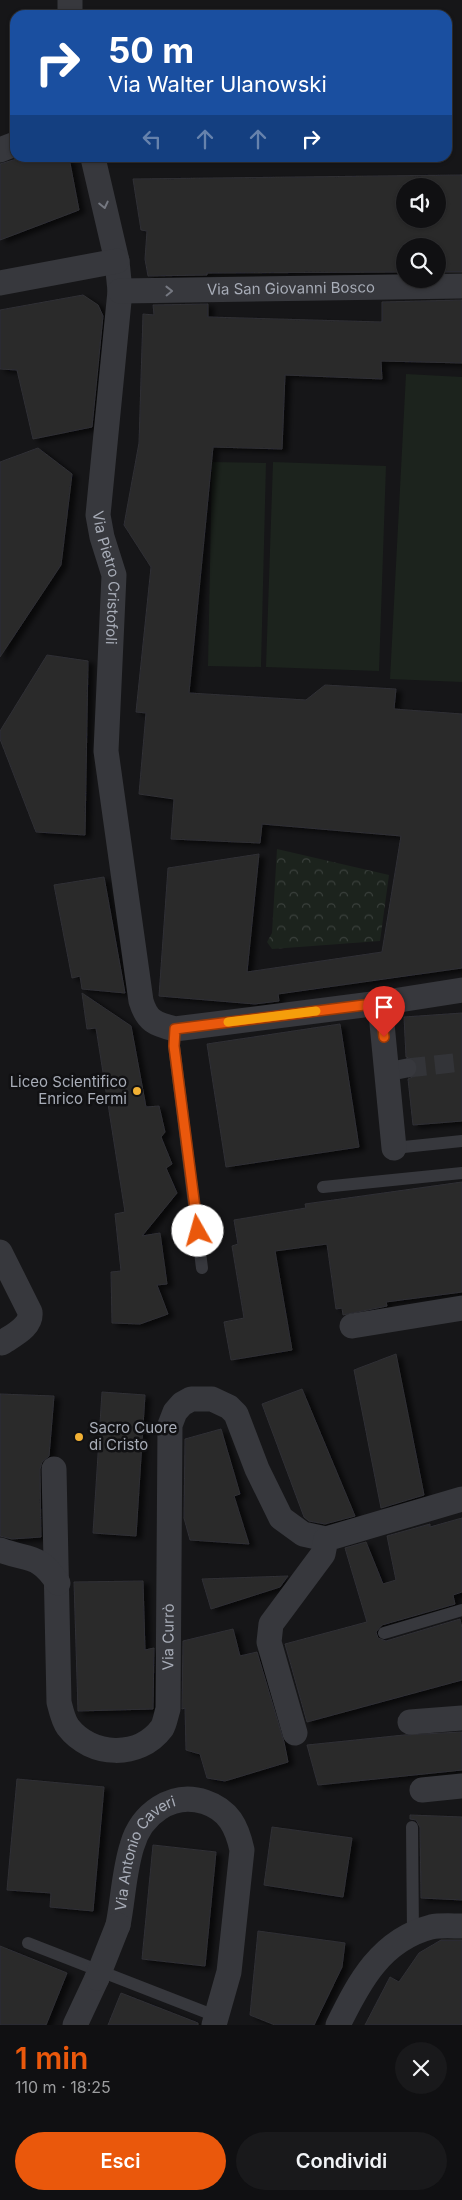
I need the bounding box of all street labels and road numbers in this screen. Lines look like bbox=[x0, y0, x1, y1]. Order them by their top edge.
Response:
street label: Via San Giovanni Bosco bbox=[207, 277, 375, 299]
street label: Via Pietro Cristofoli bbox=[88, 509, 124, 645]
street label: Via Currò bbox=[158, 1603, 178, 1670]
street label: Via Antonio Caveri bbox=[111, 1791, 178, 1912]

